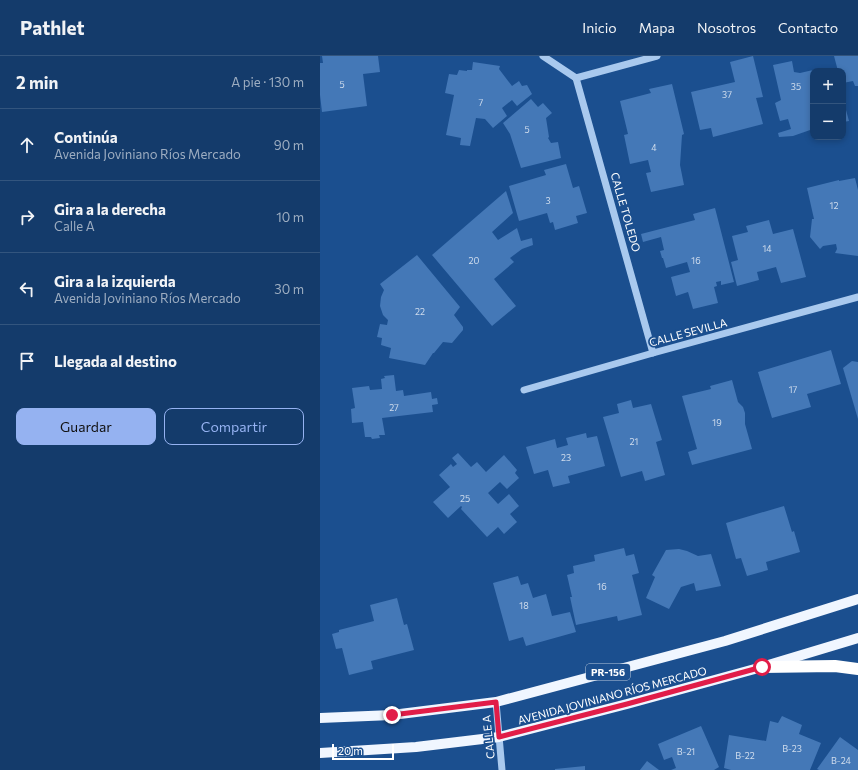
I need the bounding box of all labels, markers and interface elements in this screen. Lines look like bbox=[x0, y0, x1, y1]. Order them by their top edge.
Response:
text: Pathlet bbox=[20, 16, 85, 39]
text: Inicio bbox=[582, 19, 617, 36]
text: Mapa bbox=[639, 19, 675, 36]
text: Nosotros bbox=[697, 19, 756, 36]
text: Contacto bbox=[778, 19, 838, 36]
map controls bbox=[810, 68, 846, 140]
button: + bbox=[810, 68, 846, 104]
text: 2 min bbox=[16, 72, 58, 93]
text: A pie · 130 m bbox=[231, 74, 304, 90]
house number: 5 bbox=[339, 79, 345, 90]
house number: 35 bbox=[791, 81, 801, 92]
house number: 37 bbox=[722, 89, 732, 100]
house number: 7 bbox=[479, 97, 484, 108]
button: − bbox=[810, 104, 846, 140]
house number: 5 bbox=[524, 124, 530, 135]
text: Continúa bbox=[54, 128, 118, 146]
icon: ahead bbox=[16, 134, 38, 156]
text: 90 m bbox=[274, 137, 304, 153]
house number: 4 bbox=[651, 142, 657, 153]
text: Avenida Joviniano Ríos Mercado bbox=[54, 146, 241, 162]
street label: CALLE TOLEDO bbox=[608, 171, 644, 253]
house number: 3 bbox=[545, 195, 551, 206]
text: Gira a la derecha bbox=[54, 200, 166, 218]
house number: 12 bbox=[830, 200, 838, 211]
icon: right bbox=[16, 206, 38, 228]
text: 10 m bbox=[276, 209, 304, 225]
text: Calle A bbox=[54, 218, 95, 234]
house number: 14 bbox=[762, 243, 772, 254]
house number: 20 bbox=[469, 255, 480, 266]
house number: 16 bbox=[691, 255, 701, 266]
text: Gira a la izquierda bbox=[54, 272, 176, 290]
icon: left bbox=[16, 278, 38, 300]
text: 30 m bbox=[274, 281, 304, 297]
text: Avenida Joviniano Ríos Mercado bbox=[54, 290, 241, 306]
house number: 22 bbox=[415, 306, 425, 317]
street label: CALLE SEVILLA bbox=[648, 315, 729, 349]
icon: arrive bbox=[16, 350, 38, 372]
text: Llegada al destino bbox=[54, 352, 177, 370]
house number: 17 bbox=[789, 384, 798, 395]
house number: 27 bbox=[389, 402, 399, 413]
button: Guardar bbox=[16, 408, 156, 445]
button: Compartir bbox=[164, 408, 304, 445]
house number: 19 bbox=[712, 417, 722, 428]
house number: 21 bbox=[630, 436, 638, 447]
house number: 23 bbox=[561, 452, 571, 463]
house number: 25 bbox=[460, 493, 470, 504]
house number: 16 bbox=[597, 581, 607, 592]
house number: 18 bbox=[519, 600, 529, 611]
route start bbox=[753, 658, 771, 676]
street label: AVENIDA JOVINIANO RÍOS MERCADO bbox=[516, 663, 708, 727]
road number: PR-156 bbox=[586, 664, 630, 680]
route end bbox=[383, 706, 401, 724]
street label: CALLE A bbox=[479, 714, 497, 760]
scale bar bbox=[332, 742, 394, 761]
house number: B-23 bbox=[782, 743, 802, 754]
text: 20 m bbox=[338, 744, 363, 757]
house number: B-21 bbox=[677, 746, 695, 757]
house number: B-22 bbox=[735, 750, 755, 761]
house number: B-24 bbox=[831, 755, 852, 766]

